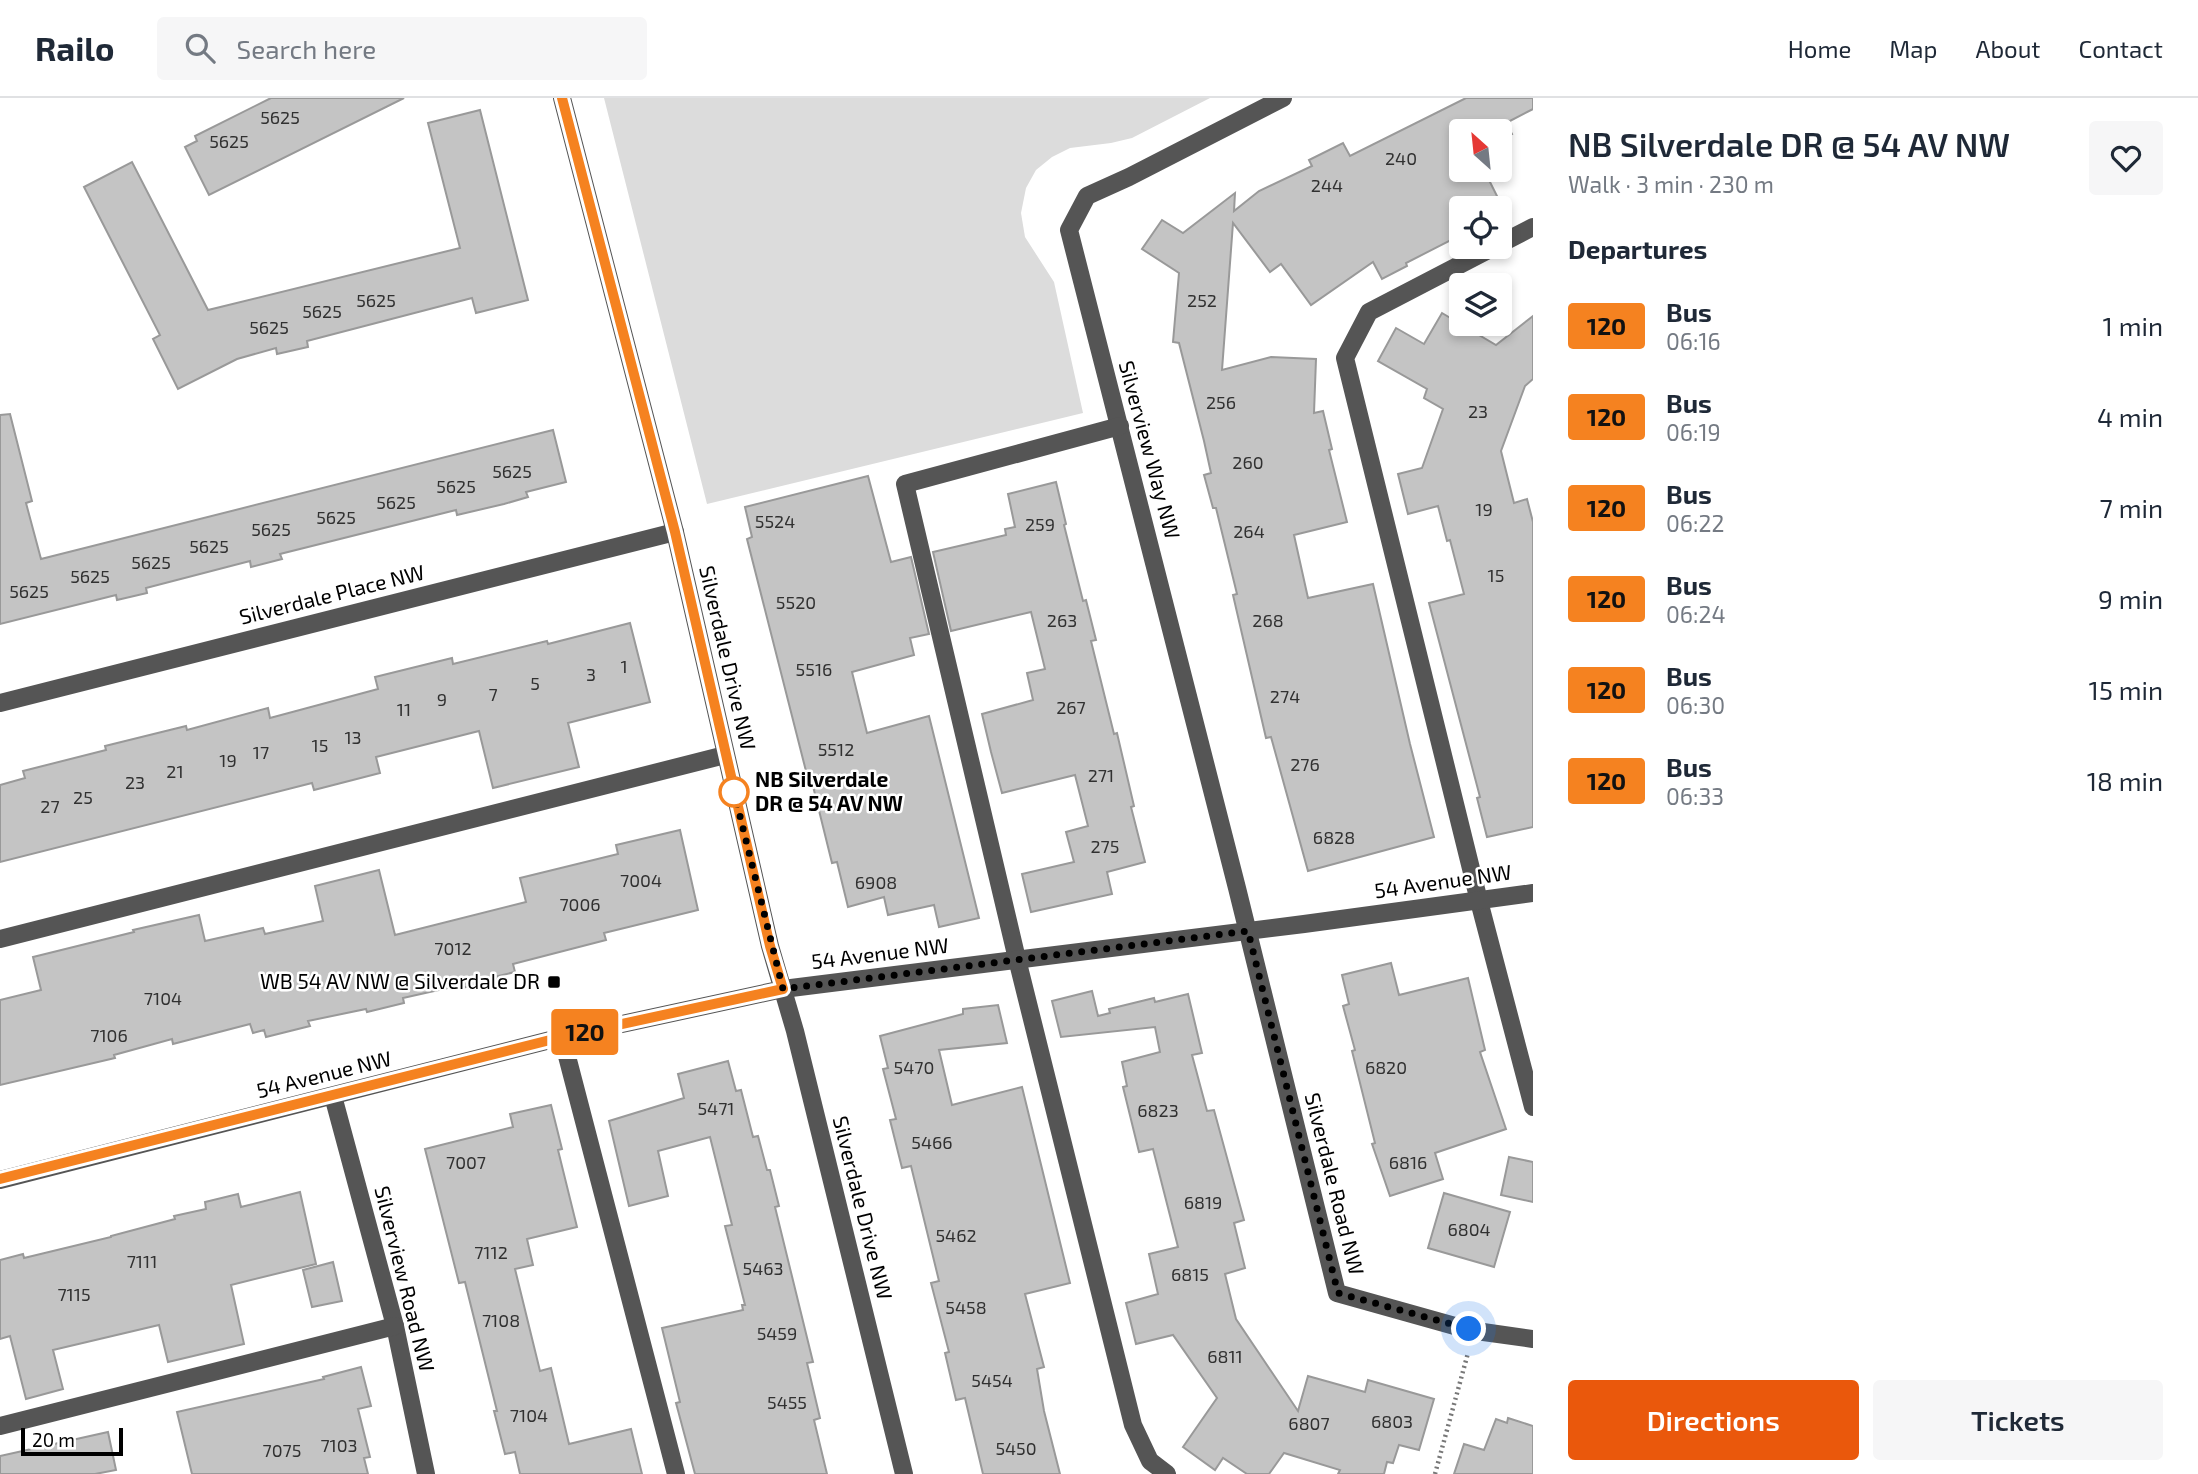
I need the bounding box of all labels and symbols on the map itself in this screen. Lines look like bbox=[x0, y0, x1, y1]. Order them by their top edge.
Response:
house number: 5625 bbox=[260, 106, 300, 128]
north arrow bbox=[1449, 119, 1512, 182]
house number: 5625 bbox=[209, 130, 249, 152]
house number: 240 bbox=[1385, 147, 1417, 169]
house number: 244 bbox=[1311, 174, 1343, 196]
house number: 5625 bbox=[356, 289, 396, 311]
house number: 252 bbox=[1187, 289, 1217, 311]
house number: 5625 bbox=[302, 300, 342, 322]
house number: 5625 bbox=[249, 316, 289, 338]
street label: Silverview Way NW bbox=[1115, 358, 1186, 542]
house number: 256 bbox=[1206, 391, 1236, 413]
house number: 23 bbox=[1468, 400, 1488, 422]
house number: 260 bbox=[1232, 451, 1264, 473]
house number: 5625 bbox=[492, 460, 532, 482]
house number: 5625 bbox=[436, 475, 476, 497]
house number: 5625 bbox=[376, 491, 416, 513]
house number: 19 bbox=[1475, 498, 1493, 520]
house number: 5625 bbox=[316, 506, 356, 528]
house number: 5524 bbox=[755, 510, 795, 532]
house number: 259 bbox=[1025, 513, 1055, 535]
house number: 5625 bbox=[251, 518, 291, 540]
house number: 264 bbox=[1233, 520, 1265, 542]
house number: 5625 bbox=[189, 535, 229, 557]
house number: 5625 bbox=[131, 551, 171, 573]
street label: Silverdale Place NW bbox=[236, 558, 427, 629]
street label: Silverdale Drive NW bbox=[695, 563, 762, 752]
house number: 15 bbox=[1488, 564, 1504, 586]
house number: 5625 bbox=[70, 565, 110, 587]
house number: 5625 bbox=[9, 580, 49, 602]
house number: 5520 bbox=[776, 591, 816, 613]
house number: 263 bbox=[1047, 609, 1077, 631]
house number: 268 bbox=[1252, 609, 1284, 631]
house number: 1 bbox=[620, 655, 628, 677]
house number: 5516 bbox=[796, 658, 832, 680]
house number: 3 bbox=[586, 663, 596, 685]
house number: 5 bbox=[530, 672, 540, 694]
house number: 7 bbox=[488, 683, 498, 705]
house number: 274 bbox=[1270, 685, 1300, 707]
house number: 9 bbox=[437, 688, 447, 710]
house number: 267 bbox=[1056, 696, 1086, 718]
house number: 11 bbox=[397, 698, 411, 720]
house number: 13 bbox=[344, 726, 362, 748]
house number: 15 bbox=[312, 734, 328, 756]
house number: 5512 bbox=[818, 738, 854, 760]
house number: 17 bbox=[253, 741, 269, 763]
house number: 19 bbox=[219, 749, 237, 771]
house number: 276 bbox=[1290, 753, 1320, 775]
house number: 21 bbox=[166, 760, 184, 782]
house number: 271 bbox=[1088, 764, 1114, 786]
place label: NB Silverdale DR @ 54 AV NW bbox=[755, 766, 903, 815]
house number: 23 bbox=[125, 771, 145, 793]
marker: NB Silverdale DR @ 54 AV NW bbox=[719, 777, 749, 807]
house number: 25 bbox=[73, 786, 93, 808]
house number: 27 bbox=[40, 795, 60, 817]
house number: 6828 bbox=[1313, 826, 1355, 848]
house number: 275 bbox=[1091, 835, 1119, 857]
street label: 54 Avenue NW bbox=[1373, 859, 1513, 903]
house number: 7004 bbox=[620, 869, 662, 891]
house number: 6908 bbox=[855, 871, 897, 893]
house number: 7006 bbox=[559, 893, 601, 915]
street label: 54 Avenue NW bbox=[810, 932, 950, 973]
house number: 7012 bbox=[434, 937, 472, 959]
place label: WB 54 AV NW @ Silverdale DR bbox=[260, 968, 540, 993]
marker: WB 54 AV NW @ Silverdale DR bbox=[546, 974, 562, 990]
house number: 7104 bbox=[144, 987, 182, 1009]
line badge: 120 bbox=[545, 1009, 625, 1055]
house number: 7106 bbox=[90, 1024, 128, 1046]
street label: 54 Avenue NW bbox=[254, 1045, 394, 1102]
house number: 5470 bbox=[894, 1056, 934, 1078]
house number: 6820 bbox=[1365, 1056, 1407, 1078]
street label: Silverdale Road NW bbox=[1301, 1090, 1370, 1277]
house number: 5471 bbox=[697, 1097, 735, 1119]
house number: 6823 bbox=[1137, 1099, 1179, 1121]
street label: Silverdale Drive NW bbox=[829, 1113, 898, 1302]
house number: 5466 bbox=[911, 1131, 953, 1153]
house number: 7007 bbox=[446, 1151, 486, 1173]
house number: 6816 bbox=[1389, 1151, 1427, 1173]
street label: Silverview Road NW bbox=[370, 1183, 441, 1374]
house number: 6819 bbox=[1184, 1191, 1222, 1213]
house number: 6804 bbox=[1447, 1218, 1491, 1240]
house number: 5462 bbox=[935, 1224, 977, 1246]
house number: 7112 bbox=[474, 1241, 508, 1263]
house number: 7111 bbox=[127, 1250, 157, 1272]
house number: 5463 bbox=[742, 1257, 784, 1279]
house number: 6815 bbox=[1171, 1263, 1209, 1285]
house number: 7115 bbox=[57, 1283, 91, 1305]
house number: 5458 bbox=[945, 1296, 987, 1318]
house number: 7108 bbox=[482, 1309, 520, 1331]
your location bbox=[1451, 1311, 1486, 1346]
house number: 5459 bbox=[757, 1322, 797, 1344]
house number: 6811 bbox=[1207, 1345, 1243, 1367]
house number: 5454 bbox=[971, 1369, 1013, 1391]
house number: 5455 bbox=[767, 1391, 807, 1413]
house number: 7104 bbox=[510, 1404, 548, 1426]
house number: 6803 bbox=[1371, 1410, 1413, 1432]
house number: 6807 bbox=[1288, 1412, 1330, 1434]
scale bar bbox=[21, 1425, 122, 1457]
house number: 7103 bbox=[320, 1434, 358, 1456]
house number: 5450 bbox=[995, 1437, 1037, 1459]
house number: 7075 bbox=[263, 1439, 301, 1461]

